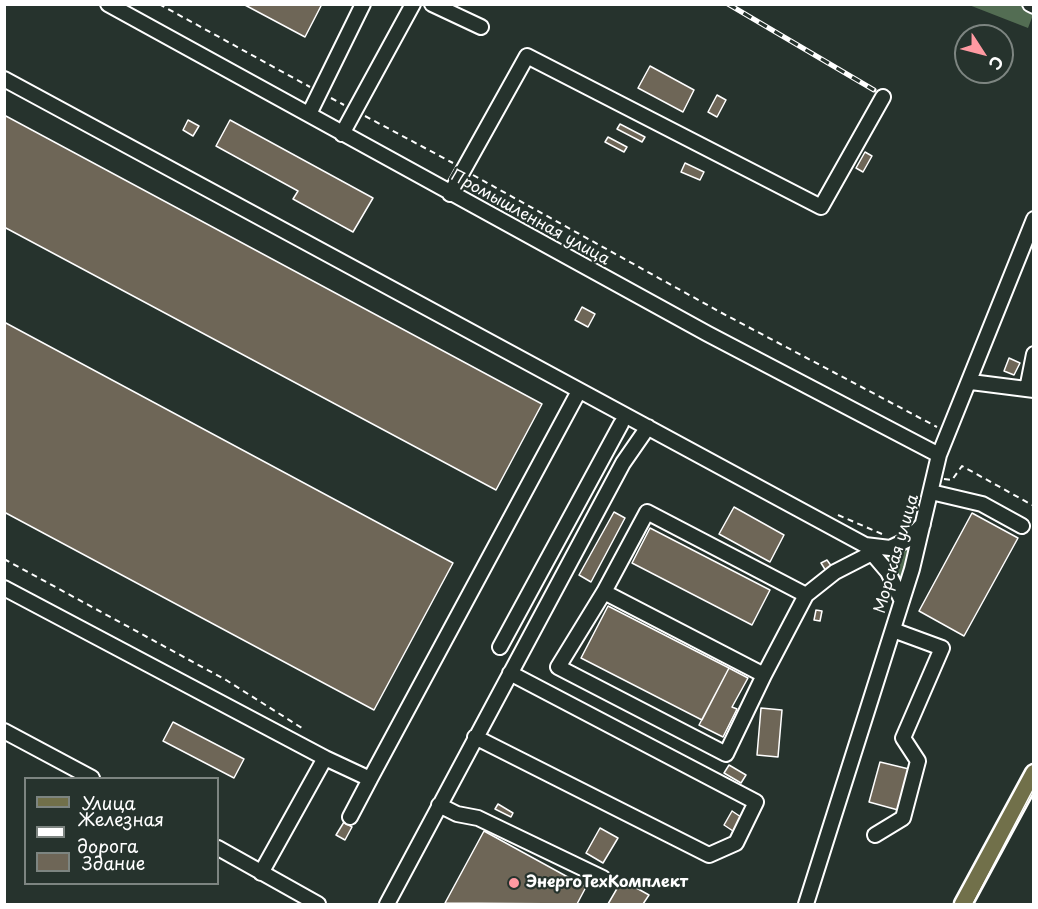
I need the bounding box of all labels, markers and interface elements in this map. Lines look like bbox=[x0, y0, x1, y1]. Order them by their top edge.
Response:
north arrow bbox=[954, 24, 1014, 84]
text: С bbox=[984, 51, 1010, 75]
street label: Промышленная улица bbox=[447, 166, 613, 270]
street label: Морская улица bbox=[871, 492, 923, 616]
legend bbox=[24, 777, 219, 885]
text: Улица bbox=[82, 789, 136, 816]
text: Железная дорога bbox=[77, 805, 164, 859]
text: Здание bbox=[82, 849, 145, 876]
place label: ЭнергоТехКомплект bbox=[526, 873, 688, 893]
marker: ЭнергоТехКомплект bbox=[507, 876, 521, 890]

